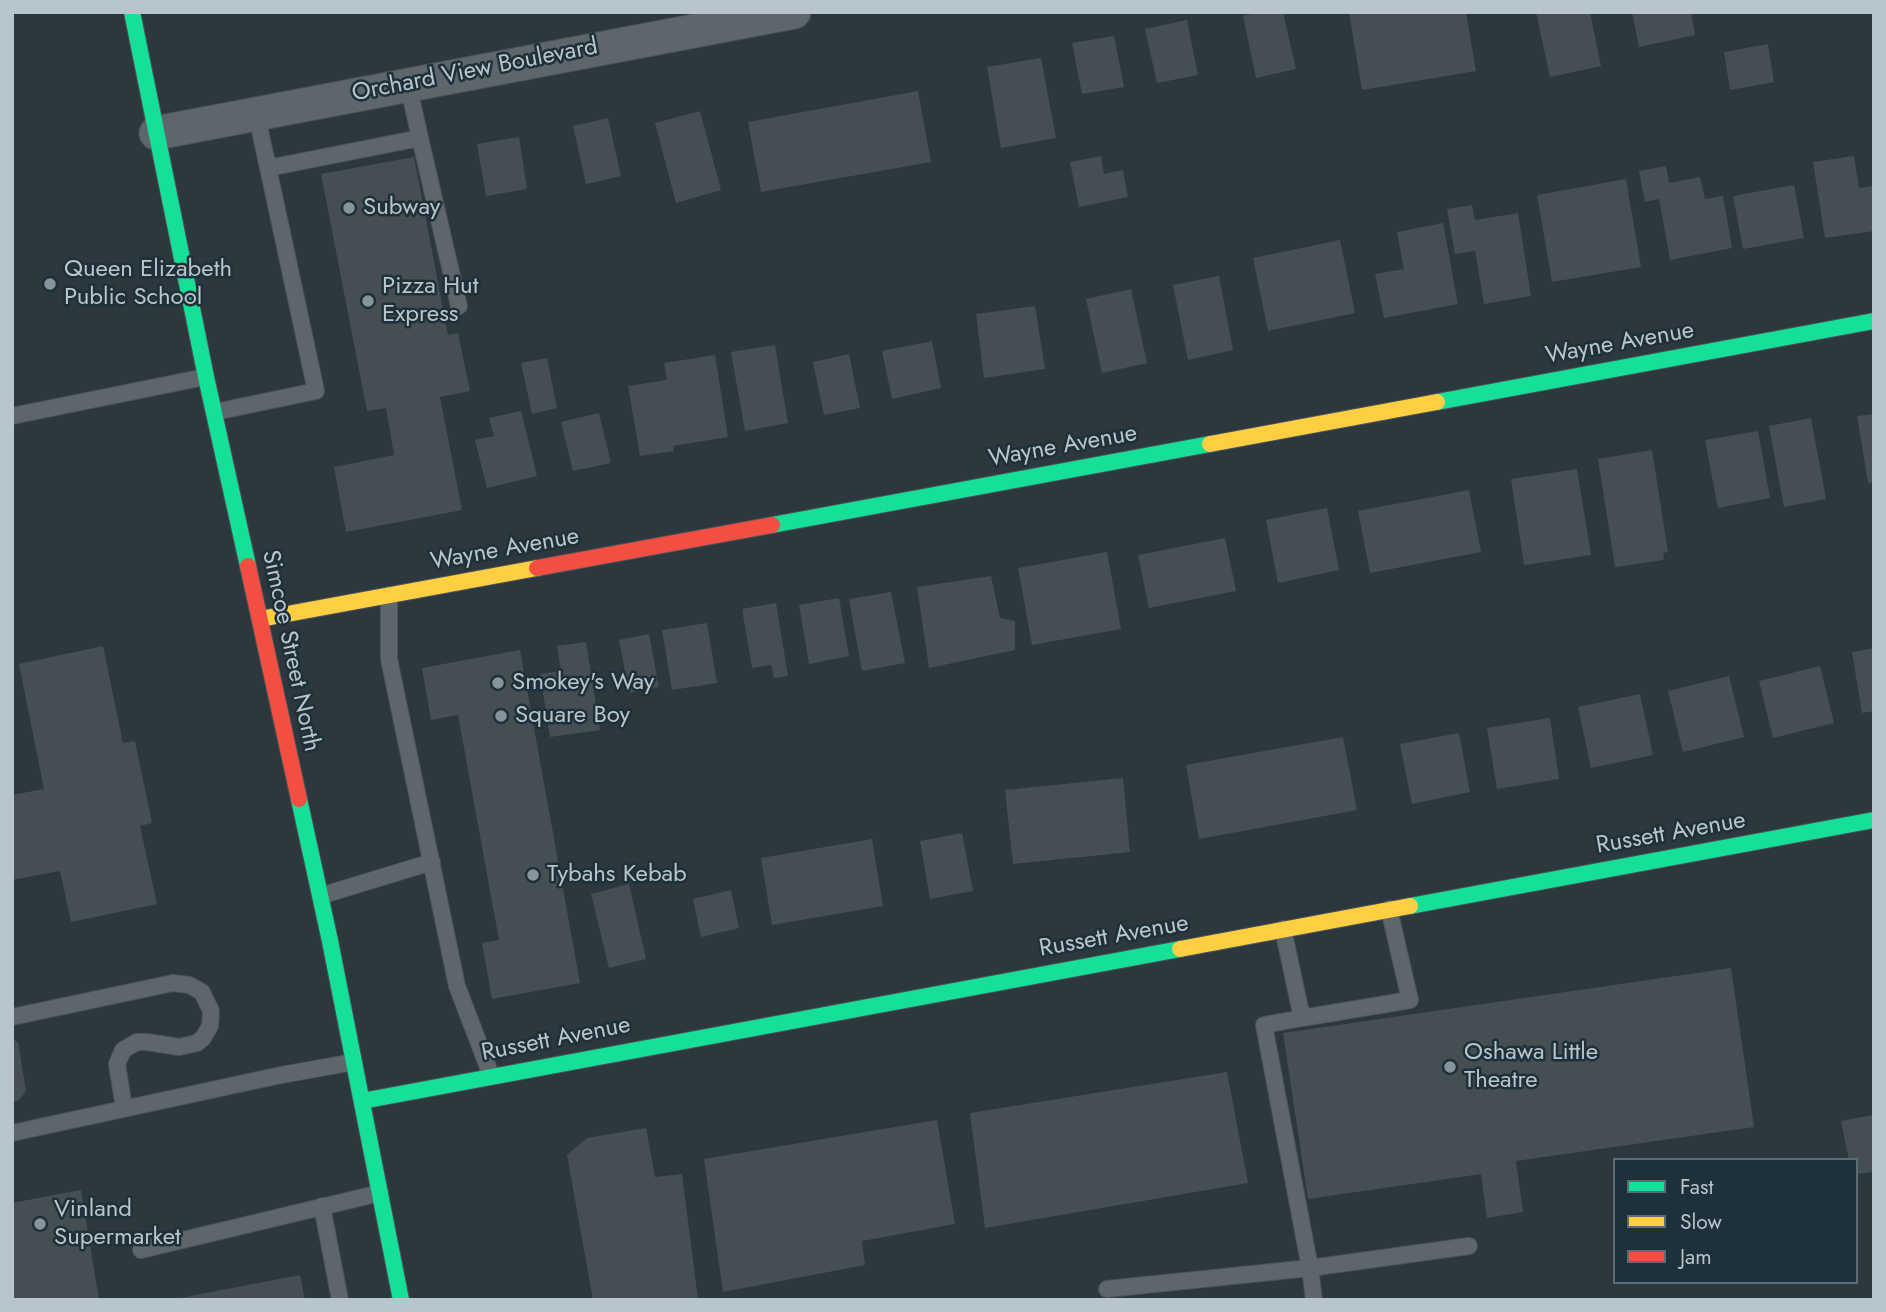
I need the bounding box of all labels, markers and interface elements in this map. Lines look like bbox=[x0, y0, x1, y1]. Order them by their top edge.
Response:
street label: Orchard View Boulevard bbox=[350, 33, 600, 109]
place label: Subway bbox=[363, 194, 440, 222]
marker: Subway bbox=[341, 200, 357, 216]
place label: Queen Elizabeth Public School bbox=[64, 256, 232, 312]
place label: Pizza Hut Express bbox=[382, 273, 478, 329]
marker: Queen Elizabeth Public School bbox=[42, 276, 58, 292]
marker: Pizza Hut Express bbox=[360, 293, 376, 309]
street label: Wayne Avenue bbox=[1544, 317, 1696, 371]
street label: Wayne Avenue bbox=[987, 420, 1139, 474]
street label: Wayne Avenue bbox=[429, 523, 581, 577]
street label: Simcoe Street North bbox=[255, 548, 325, 754]
place label: Smokey's Way bbox=[512, 669, 654, 697]
marker: Smokey's Way bbox=[490, 675, 506, 691]
place label: Square Boy bbox=[515, 702, 630, 730]
marker: Square Boy bbox=[493, 708, 509, 724]
street label: Russett Avenue bbox=[1594, 807, 1748, 861]
place label: Tybahs Kebab bbox=[547, 861, 687, 889]
marker: Tybahs Kebab bbox=[525, 867, 541, 883]
street label: Russett Avenue bbox=[1037, 910, 1191, 964]
street label: Russett Avenue bbox=[479, 1011, 633, 1069]
place label: Oshawa Little Theatre bbox=[1464, 1039, 1598, 1095]
marker: Oshawa Little Theatre bbox=[1442, 1059, 1458, 1075]
legend bbox=[1613, 1158, 1858, 1284]
text: Fast bbox=[1680, 1172, 1713, 1202]
place label: Vinland Supermarket bbox=[54, 1196, 181, 1252]
text: Slow bbox=[1680, 1207, 1722, 1237]
marker: Vinland Supermarket bbox=[32, 1216, 48, 1232]
text: Jam bbox=[1680, 1242, 1712, 1272]

